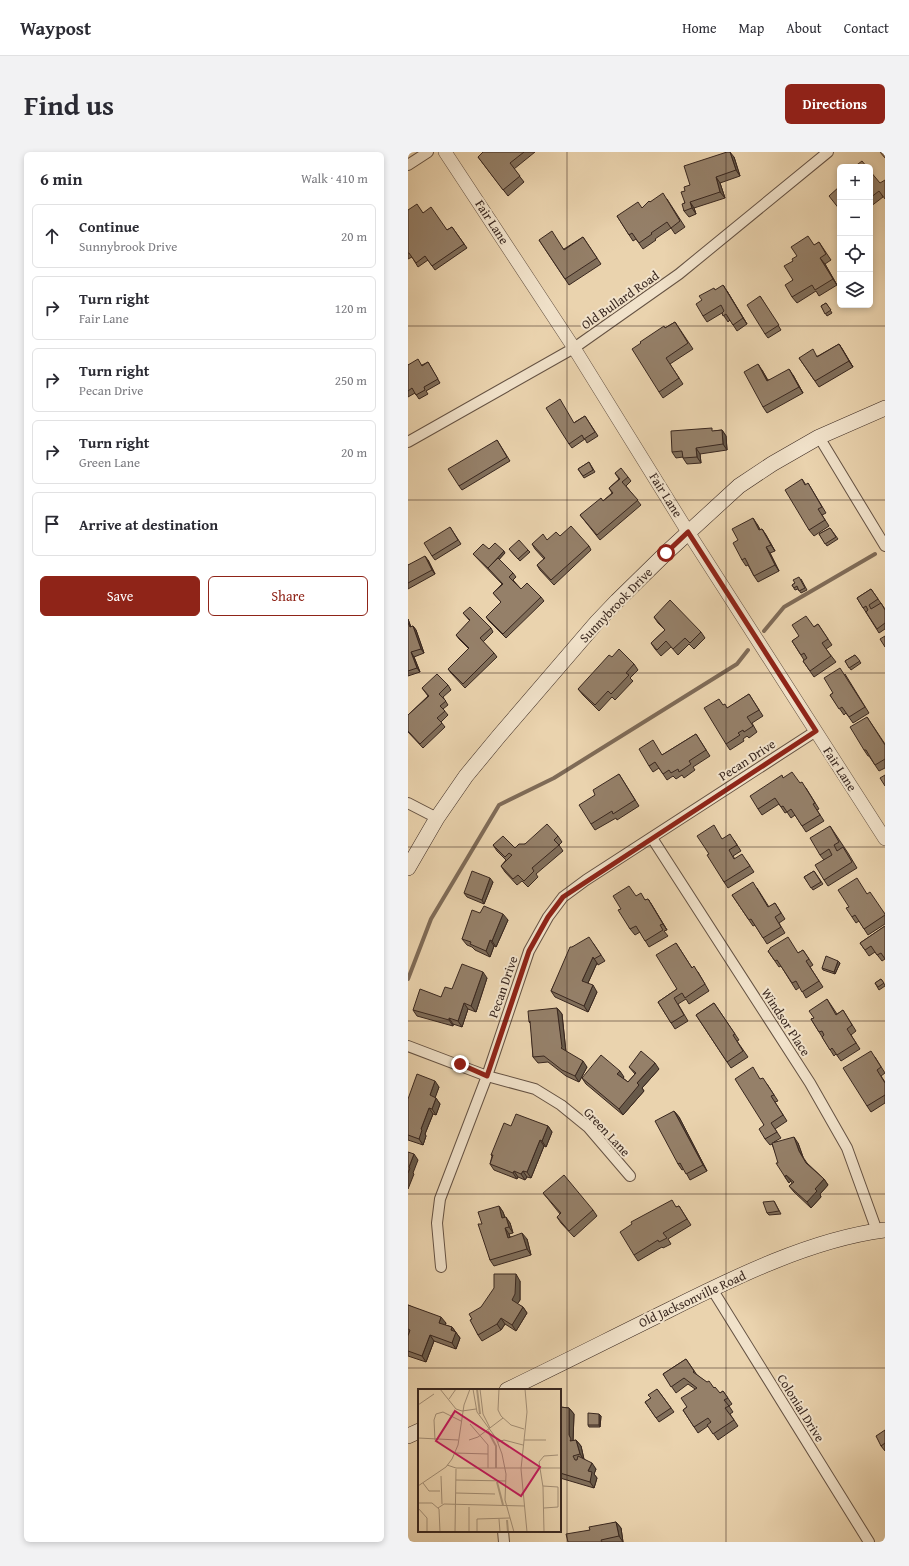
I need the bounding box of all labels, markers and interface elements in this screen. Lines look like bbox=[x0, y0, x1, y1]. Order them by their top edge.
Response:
text: Waypost bbox=[20, 14, 91, 42]
text: Home bbox=[682, 18, 717, 38]
text: Map bbox=[739, 18, 764, 38]
text: About bbox=[786, 18, 822, 38]
text: Contact bbox=[844, 18, 889, 38]
text: Find us bbox=[24, 84, 114, 125]
button: Directions bbox=[785, 84, 885, 124]
map controls bbox=[837, 164, 873, 308]
button: + bbox=[837, 164, 873, 200]
text: 6 min bbox=[40, 166, 82, 191]
text: Walk · 410 m bbox=[301, 169, 368, 188]
street label: Fair Lane bbox=[470, 196, 514, 248]
button: − bbox=[837, 200, 873, 236]
text: Continue bbox=[79, 216, 140, 237]
icon: ahead bbox=[41, 225, 63, 247]
text: 20 m bbox=[341, 227, 367, 246]
button: locate bbox=[837, 236, 873, 272]
text: Sunnybrook Drive bbox=[79, 237, 177, 256]
street label: Old Bullard Road bbox=[577, 266, 663, 334]
button: layers bbox=[837, 272, 873, 308]
text: Turn right bbox=[79, 288, 150, 309]
icon: right bbox=[41, 297, 63, 319]
text: 120 m bbox=[335, 299, 367, 318]
text: Fair Lane bbox=[79, 309, 129, 328]
text: Turn right bbox=[79, 360, 150, 381]
icon: right bbox=[41, 369, 63, 391]
text: 250 m bbox=[335, 371, 367, 390]
text: Pecan Drive bbox=[79, 381, 143, 400]
text: Turn right bbox=[79, 432, 150, 453]
icon: right bbox=[41, 441, 63, 463]
text: 20 m bbox=[341, 443, 367, 462]
text: Green Lane bbox=[79, 453, 140, 472]
street label: Fair Lane bbox=[645, 469, 687, 521]
icon: arrive bbox=[41, 513, 63, 535]
text: Arrive at destination bbox=[79, 514, 218, 535]
route start bbox=[657, 544, 675, 562]
street label: Sunnybrook Drive bbox=[575, 563, 657, 647]
button: Save bbox=[40, 576, 200, 616]
button: Share bbox=[208, 576, 368, 616]
street label: Pecan Drive bbox=[715, 735, 779, 785]
street label: Fair Lane bbox=[818, 743, 862, 795]
street label: Pecan Drive bbox=[484, 953, 522, 1021]
street label: Windsor Place bbox=[757, 984, 815, 1060]
route end bbox=[451, 1055, 469, 1073]
street label: Green Lane bbox=[579, 1103, 635, 1161]
street label: Old Jacksonville Road bbox=[635, 1266, 749, 1332]
street label: Colonial Drive bbox=[773, 1370, 829, 1446]
inset map bbox=[418, 1389, 561, 1532]

